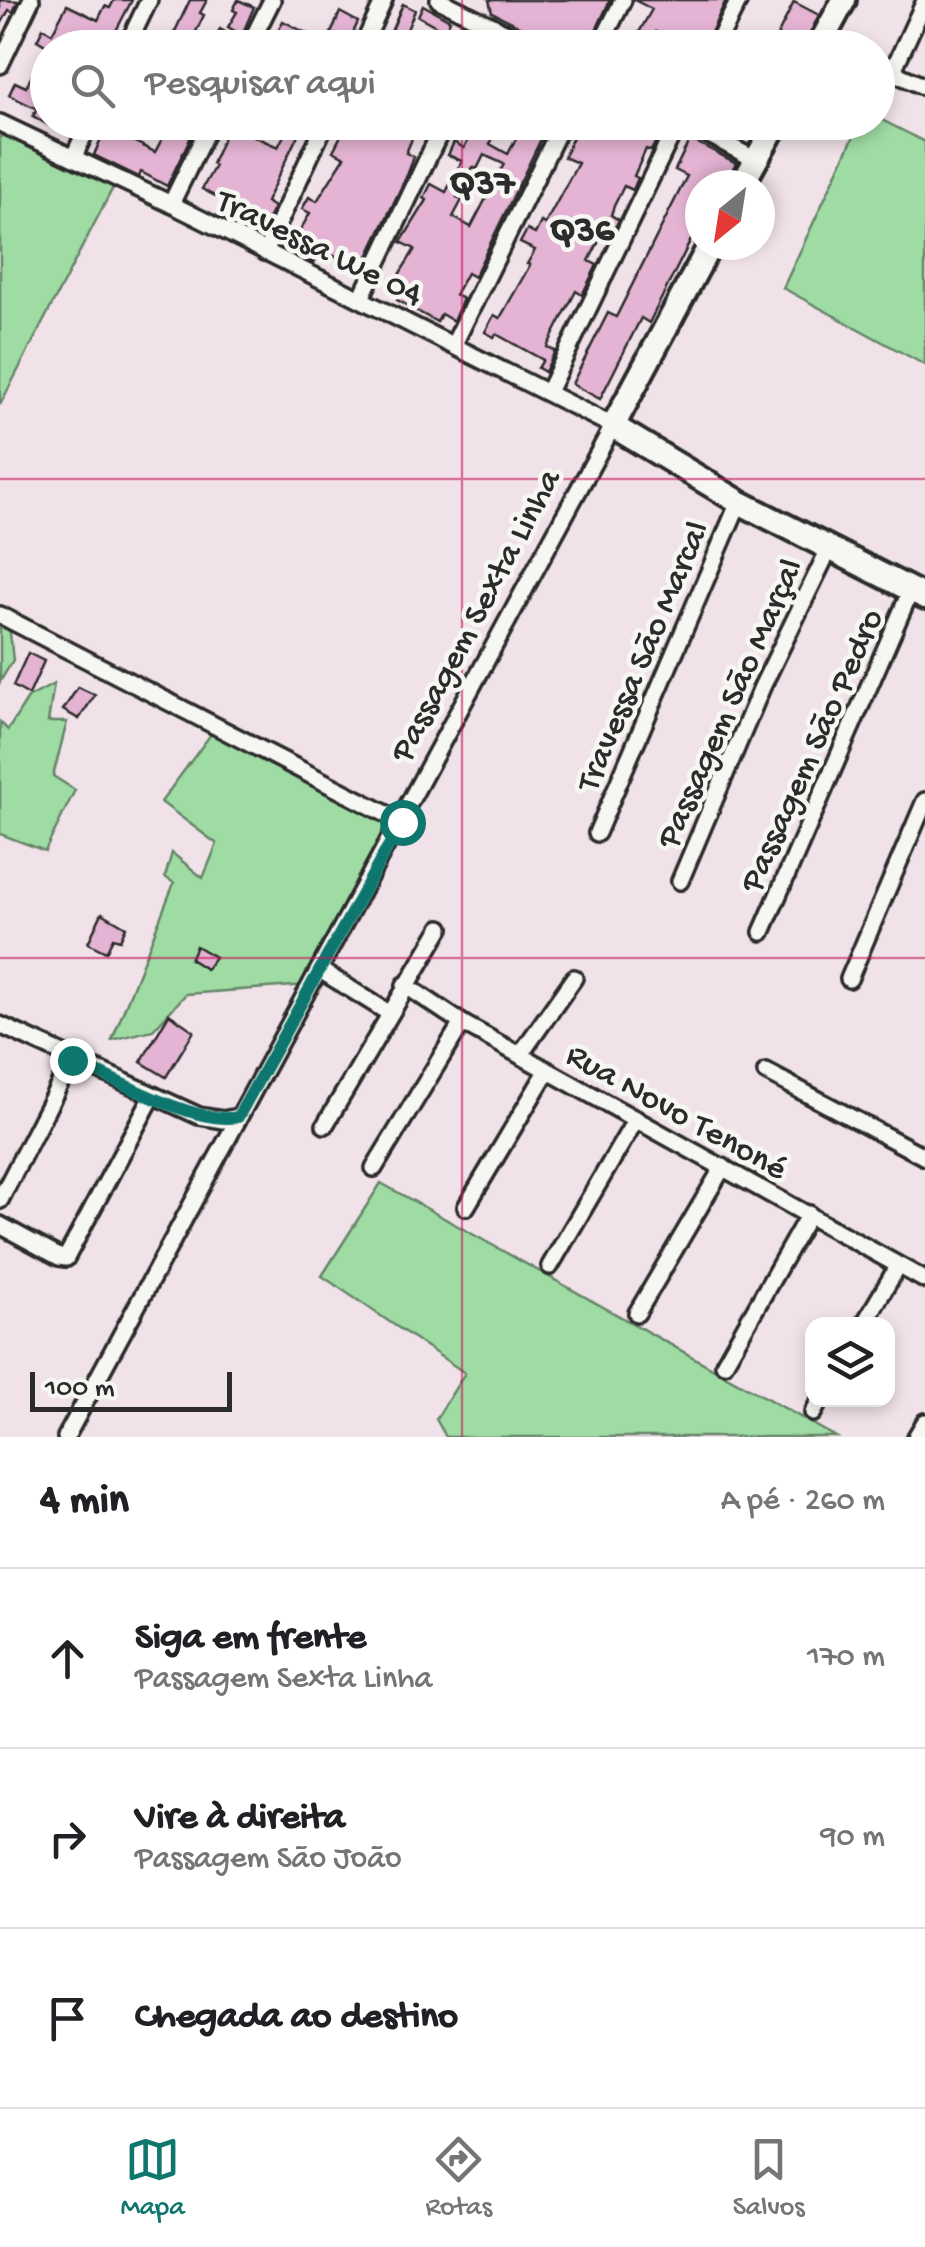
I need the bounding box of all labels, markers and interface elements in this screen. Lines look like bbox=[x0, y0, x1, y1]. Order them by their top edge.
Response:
search box bbox=[30, 30, 895, 140]
icon: search bbox=[65, 58, 120, 113]
text: Pesquisar aqui bbox=[145, 63, 376, 107]
district label: Q37 bbox=[449, 163, 517, 207]
north arrow bbox=[685, 170, 775, 260]
street label: Travessa We 04 bbox=[207, 181, 429, 318]
district label: Q36 bbox=[550, 210, 615, 254]
street label: Passagem Sexta Linha bbox=[383, 462, 573, 771]
street label: Travessa São Marcal bbox=[569, 516, 721, 800]
street label: Passagem São Marçal bbox=[649, 553, 814, 856]
street label: Passagem São Pedro bbox=[733, 603, 895, 900]
route start bbox=[380, 800, 426, 846]
street label: Rua Novo Tenoné bbox=[558, 1036, 794, 1192]
route end bbox=[50, 1038, 96, 1084]
map controls bbox=[805, 1317, 895, 1407]
button: layers bbox=[805, 1317, 895, 1407]
scale bar bbox=[30, 1367, 232, 1412]
text: 100 m bbox=[45, 1373, 115, 1406]
text: 4 min bbox=[40, 1478, 129, 1527]
text: A pé · 260 m bbox=[721, 1483, 885, 1521]
text: Siga em frente bbox=[135, 1617, 366, 1661]
icon: ahead bbox=[40, 1631, 95, 1686]
text: 170 m bbox=[807, 1639, 885, 1677]
text: Passagem Sexta Linha bbox=[135, 1661, 432, 1699]
text: Vire à direita bbox=[135, 1797, 345, 1841]
icon: right bbox=[40, 1811, 95, 1866]
text: 90 m bbox=[821, 1819, 885, 1857]
text: Passagem São João bbox=[135, 1841, 402, 1879]
icon: arrive bbox=[40, 1991, 95, 2046]
text: Chegada ao destino bbox=[135, 1996, 458, 2040]
tab: Mapa bbox=[120, 2132, 185, 2225]
tab: Rotas bbox=[425, 2132, 492, 2225]
tab: Salvos bbox=[733, 2132, 805, 2225]

